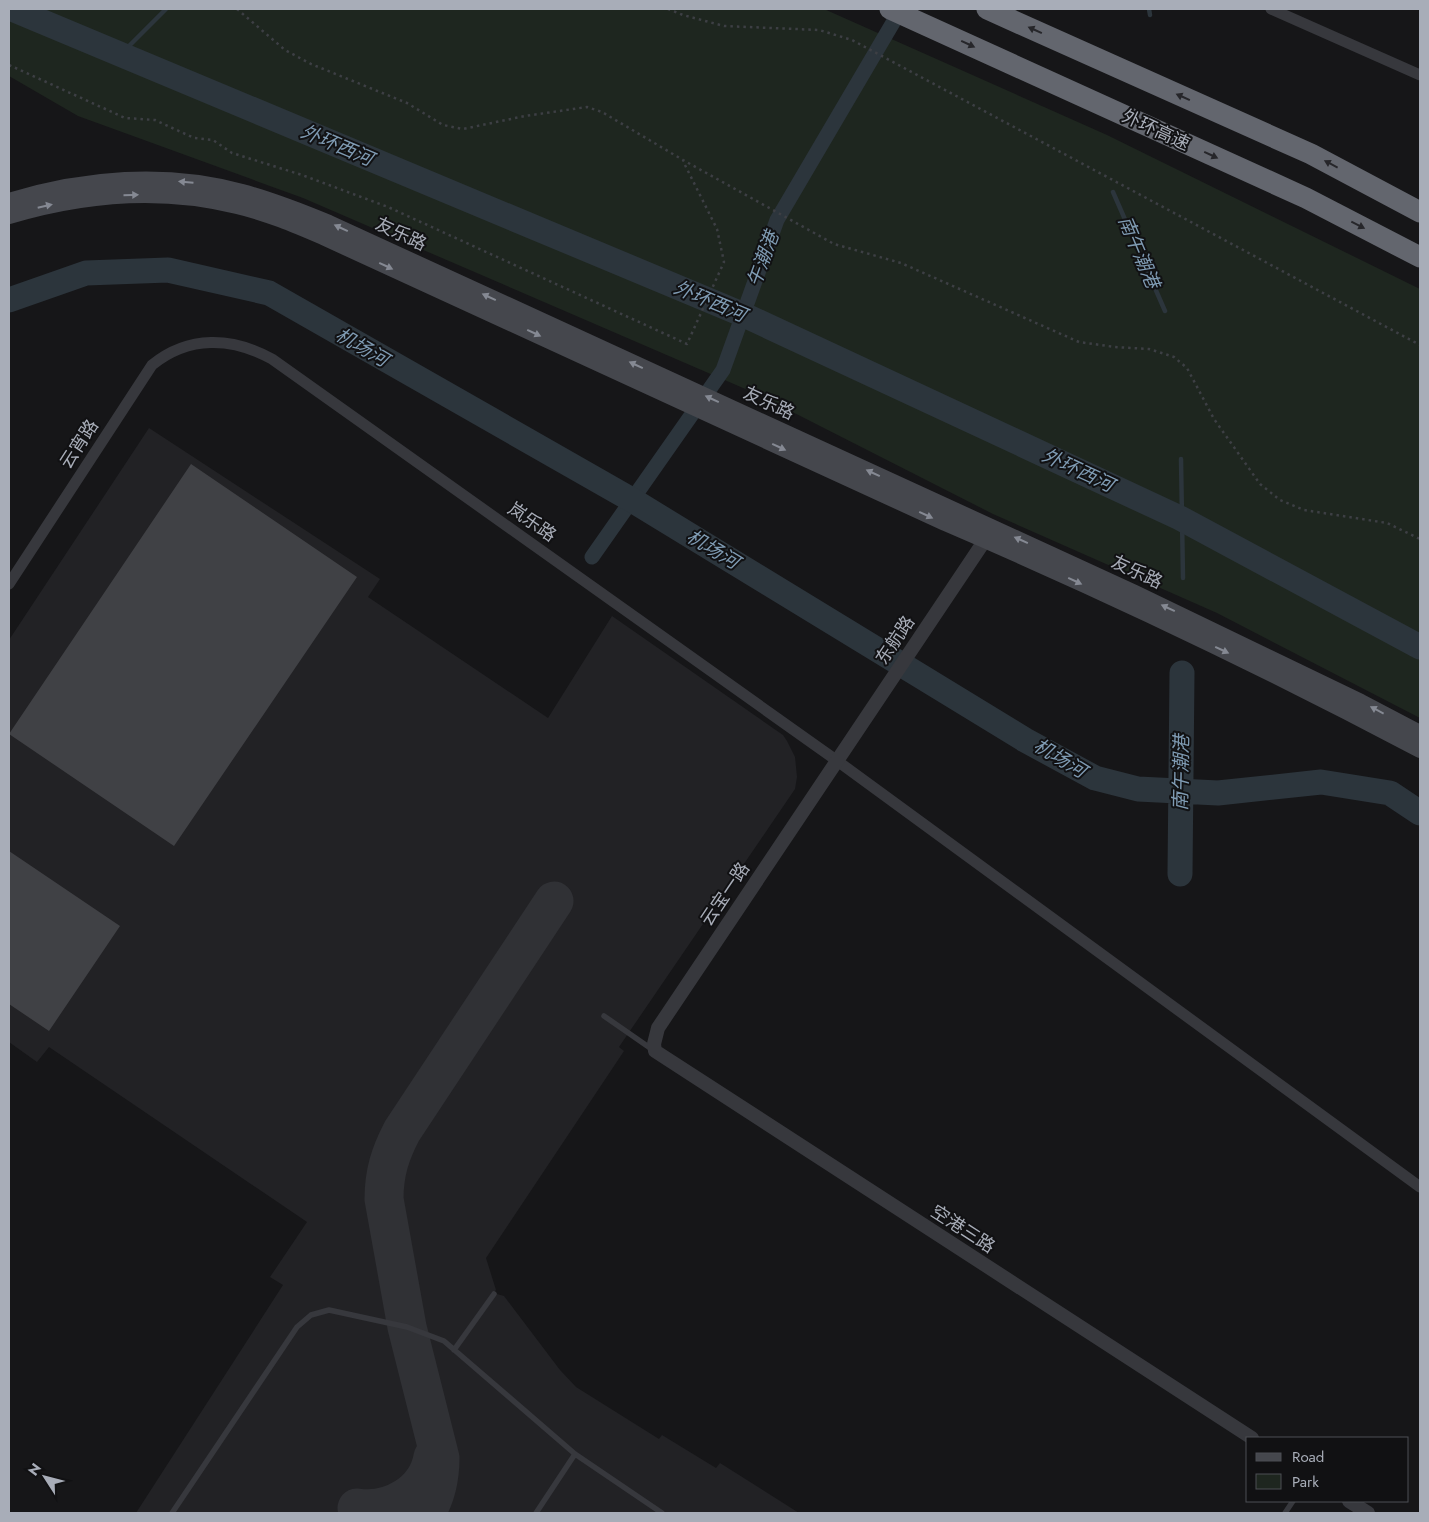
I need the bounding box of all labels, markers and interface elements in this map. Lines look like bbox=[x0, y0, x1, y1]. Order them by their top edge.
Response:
one-way arrow bbox=[1028, 26, 1042, 34]
one-way arrow bbox=[961, 40, 975, 48]
one-way arrow bbox=[1176, 92, 1190, 100]
street label: 外环高速 bbox=[1118, 103, 1194, 157]
water label: 外环西河 bbox=[297, 118, 381, 174]
one-way arrow bbox=[1204, 151, 1218, 159]
one-way arrow bbox=[1324, 160, 1338, 169]
one-way arrow bbox=[178, 178, 194, 186]
one-way arrow bbox=[123, 191, 139, 199]
one-way arrow bbox=[38, 202, 53, 210]
street label: 友乐路 bbox=[371, 211, 431, 257]
water label: 南午潮港 bbox=[1112, 212, 1167, 295]
one-way arrow bbox=[1351, 221, 1365, 229]
one-way arrow bbox=[334, 224, 348, 232]
water label: 午潮港 bbox=[741, 225, 786, 290]
one-way arrow bbox=[379, 262, 393, 270]
water label: 外环西河 bbox=[670, 274, 754, 330]
one-way arrow bbox=[482, 292, 496, 300]
water label: 机场河 bbox=[331, 321, 397, 375]
one-way arrow bbox=[527, 330, 541, 338]
one-way arrow bbox=[629, 360, 643, 368]
street label: 友乐路 bbox=[739, 380, 799, 426]
one-way arrow bbox=[705, 395, 719, 403]
street label: 云宵路 bbox=[53, 414, 105, 474]
water label: 外环西河 bbox=[1038, 442, 1122, 500]
one-way arrow bbox=[772, 443, 786, 451]
one-way arrow bbox=[866, 469, 880, 477]
street label: 岚乐路 bbox=[502, 496, 562, 548]
one-way arrow bbox=[919, 510, 934, 519]
water label: 机场河 bbox=[682, 523, 748, 577]
one-way arrow bbox=[1014, 535, 1028, 543]
street label: 友乐路 bbox=[1107, 549, 1167, 595]
one-way arrow bbox=[1068, 577, 1082, 585]
one-way arrow bbox=[1161, 604, 1175, 612]
street label: 东航路 bbox=[869, 610, 921, 670]
one-way arrow bbox=[1215, 647, 1229, 655]
one-way arrow bbox=[1370, 706, 1384, 714]
water label: 机场河 bbox=[1029, 732, 1095, 786]
water label: 南午潮港 bbox=[1167, 732, 1195, 811]
street label: 云宝一路 bbox=[694, 857, 756, 931]
street label: 空港三路 bbox=[926, 1198, 1000, 1260]
legend bbox=[1246, 1437, 1409, 1502]
text: Road bbox=[1292, 1446, 1324, 1468]
north arrow bbox=[20, 1452, 70, 1502]
text: N bbox=[23, 1459, 46, 1480]
text: Park bbox=[1292, 1471, 1319, 1493]

